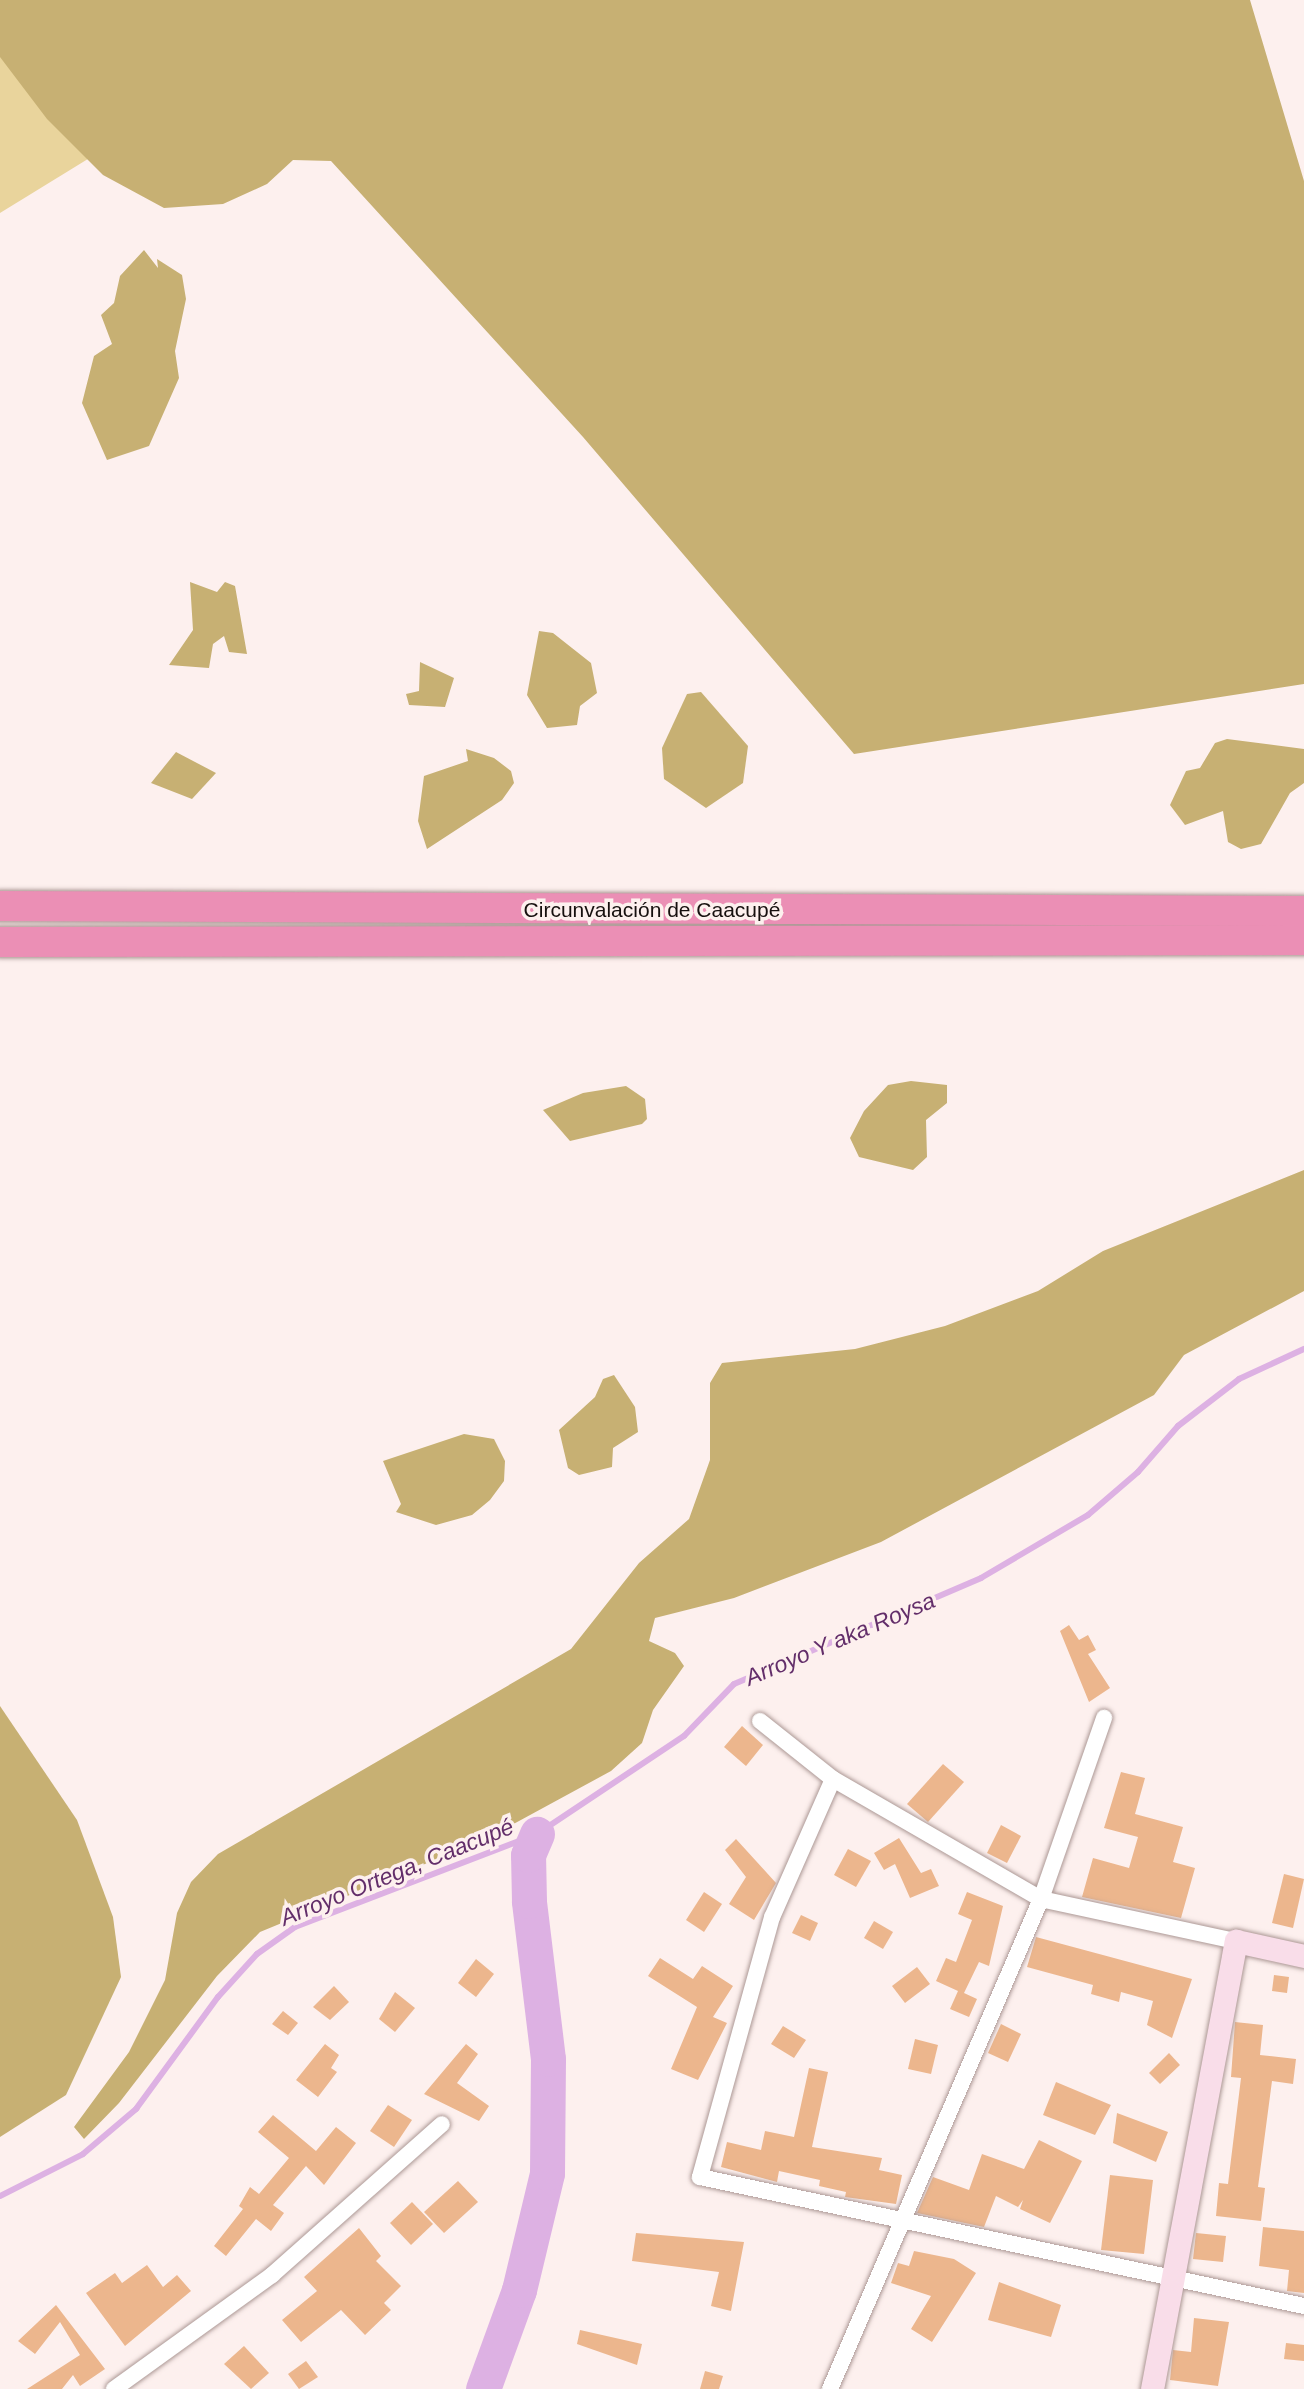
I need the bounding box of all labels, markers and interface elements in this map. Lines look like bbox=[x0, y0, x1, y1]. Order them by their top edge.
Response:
street label: Circunvalación de Caacupé bbox=[524, 897, 780, 923]
water label: Arroyo Y aka Roysa bbox=[740, 1586, 940, 1692]
water label: Arroyo Ortega, Caacupé bbox=[276, 1813, 518, 1931]

